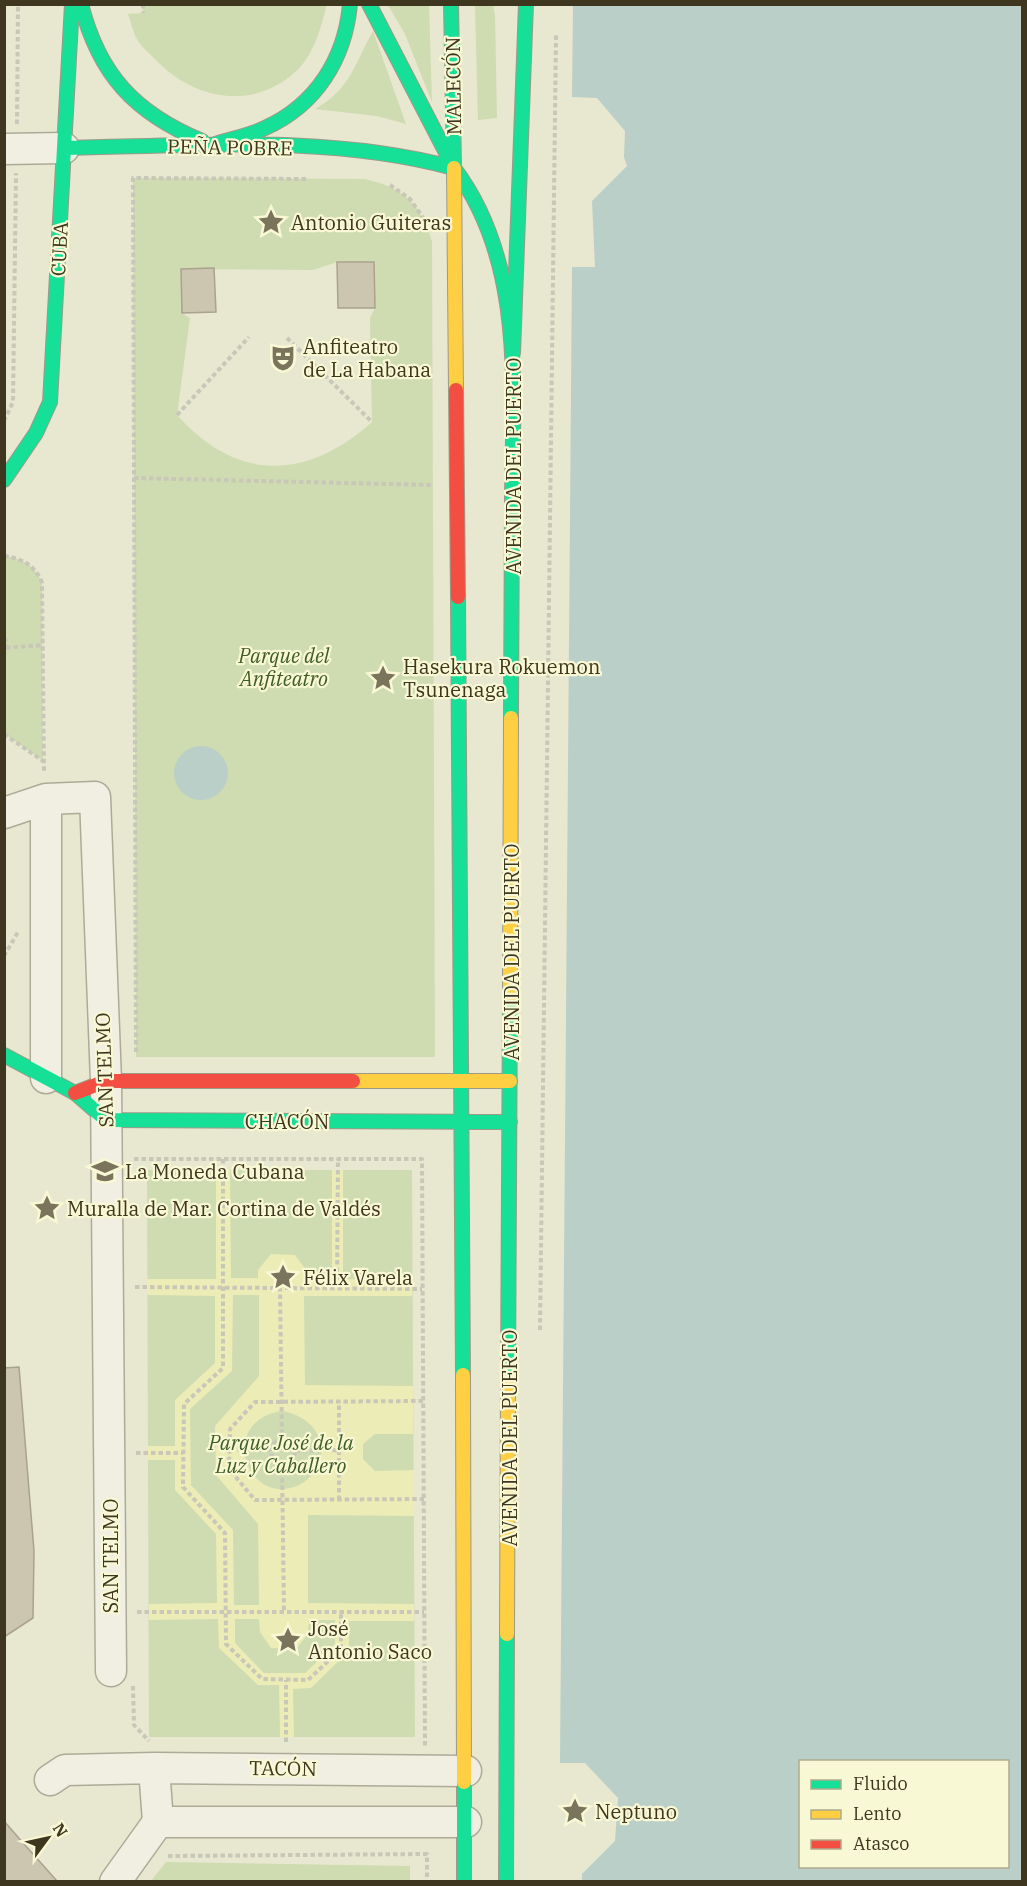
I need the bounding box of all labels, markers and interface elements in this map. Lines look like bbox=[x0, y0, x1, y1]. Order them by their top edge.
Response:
street label: MALECÓN bbox=[439, 37, 467, 135]
street label: PEÑA POBRE bbox=[167, 132, 293, 162]
place icon: Antonio Guiteras bbox=[256, 207, 286, 237]
place label: Antonio Guiteras bbox=[291, 209, 451, 236]
street label: CUBA bbox=[44, 221, 74, 277]
place label: Anfiteatro de La Habana bbox=[303, 333, 431, 383]
theatre icon: Anfiteatro de La Habana bbox=[268, 343, 298, 373]
street label: AVENIDA DEL PUERTO bbox=[500, 358, 527, 574]
park label: Parque del Anfiteatro bbox=[238, 642, 330, 692]
place label: Hasekura Rokuemon Tsunenaga bbox=[403, 653, 601, 703]
place icon: Hasekura Rokuemon Tsunenaga bbox=[368, 663, 398, 693]
street label: AVENIDA DEL PUERTO bbox=[498, 844, 525, 1060]
street label: SAN TELMO bbox=[89, 1012, 119, 1128]
street label: CHACÓN bbox=[245, 1108, 329, 1135]
school or university icon: La Moneda Cubana bbox=[90, 1156, 120, 1186]
place label: La Moneda Cubana bbox=[125, 1158, 305, 1185]
place icon: Muralla de Mar. Cortina de Valdés bbox=[32, 1193, 62, 1223]
place label: Muralla de Mar. Cortina de Valdés bbox=[67, 1195, 381, 1222]
place icon: Félix Varela bbox=[268, 1262, 298, 1292]
place label: Félix Varela bbox=[303, 1264, 413, 1291]
street label: AVENIDA DEL PUERTO bbox=[496, 1330, 523, 1546]
park label: Parque José de la Luz y Caballero bbox=[207, 1429, 354, 1479]
street label: SAN TELMO bbox=[97, 1499, 124, 1613]
place label: José Antonio Saco bbox=[308, 1615, 432, 1665]
place icon: José Antonio Saco bbox=[273, 1625, 303, 1655]
street label: TACÓN bbox=[249, 1754, 317, 1782]
legend bbox=[799, 1760, 1009, 1868]
text: Fluido bbox=[853, 1772, 908, 1795]
place icon: Neptuno bbox=[560, 1796, 590, 1826]
place label: Neptuno bbox=[595, 1798, 677, 1825]
text: Lento bbox=[853, 1802, 901, 1825]
north arrow bbox=[18, 1808, 78, 1868]
text: N bbox=[49, 1819, 72, 1841]
text: Atasco bbox=[853, 1832, 909, 1855]

